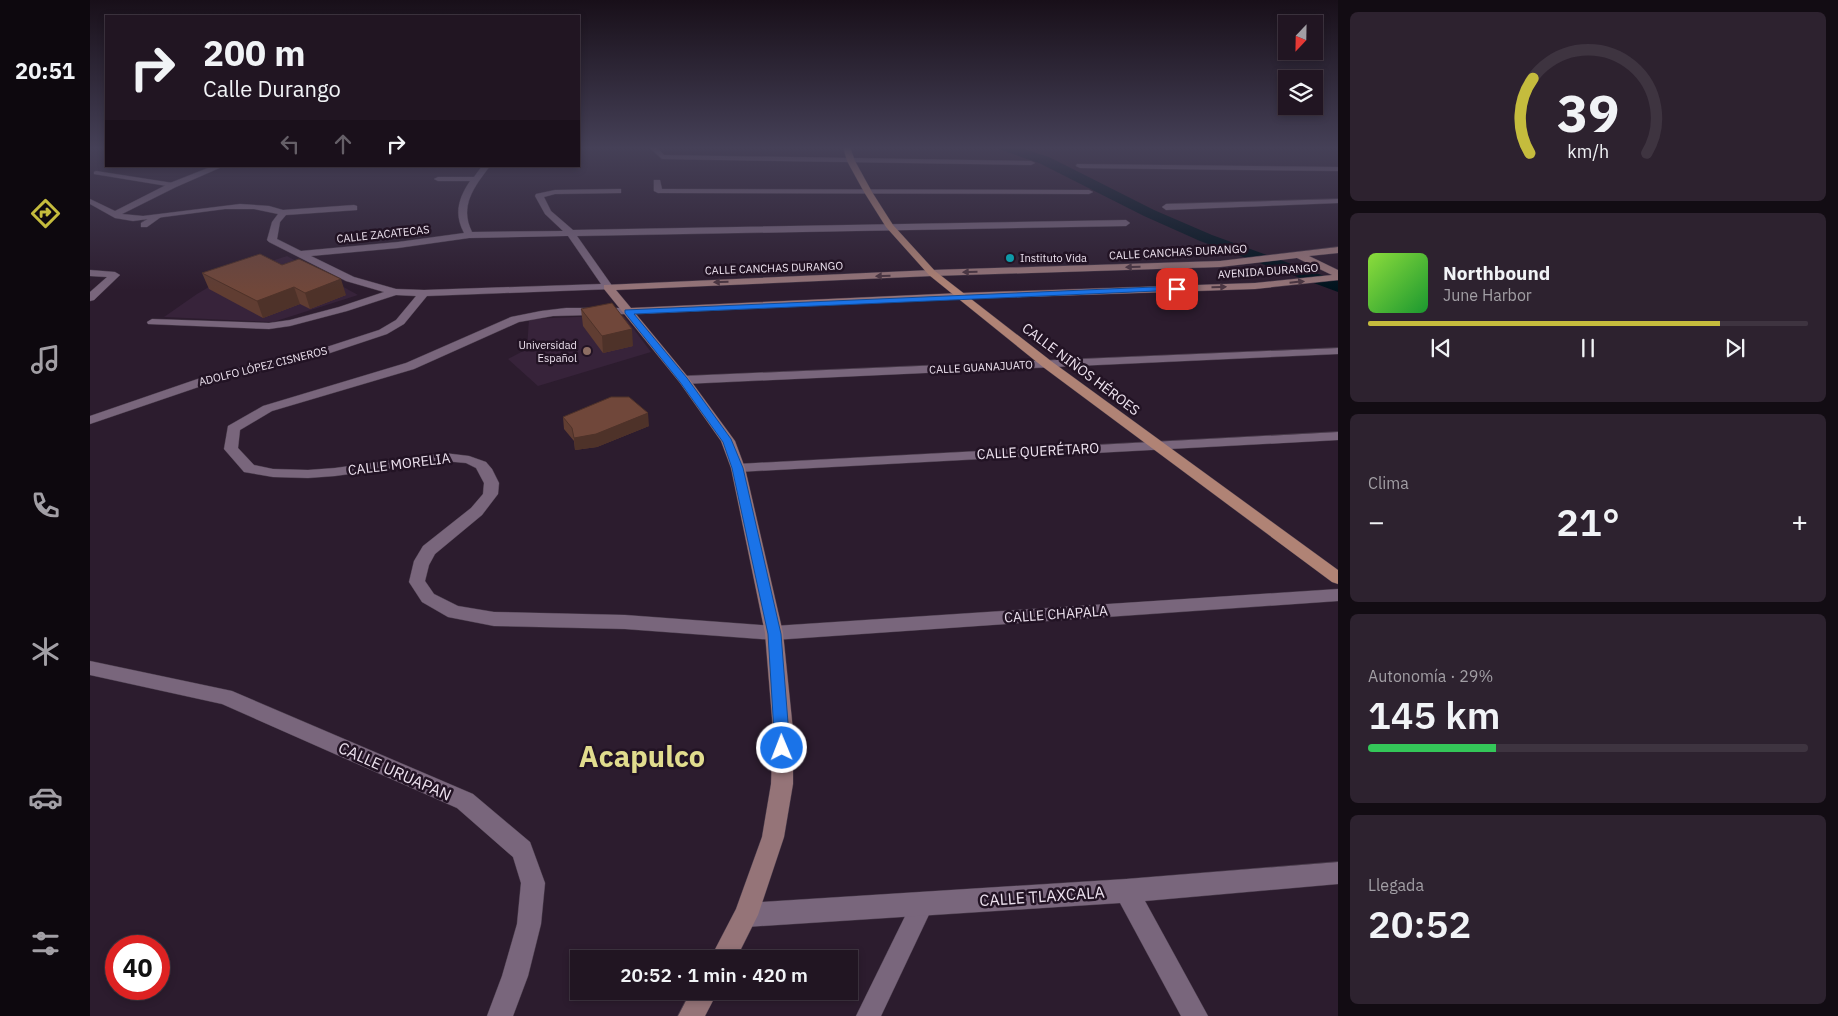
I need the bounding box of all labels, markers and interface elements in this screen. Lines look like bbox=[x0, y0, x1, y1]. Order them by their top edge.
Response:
north arrow bbox=[1278, 15, 1322, 60]
map controls bbox=[1278, 15, 1323, 115]
text: 200 m bbox=[203, 30, 306, 76]
icon: right bbox=[120, 35, 185, 100]
text: 20:51 bbox=[15, 56, 75, 85]
button: layers bbox=[1278, 70, 1323, 115]
text: Calle Durango bbox=[203, 74, 341, 103]
text: 39 bbox=[1557, 79, 1619, 146]
icon: left bbox=[276, 130, 304, 158]
icon: ahead bbox=[329, 130, 357, 158]
icon: right bbox=[382, 130, 410, 158]
text: km/h bbox=[1567, 140, 1609, 163]
icon: directions bbox=[28, 196, 63, 231]
street label: CALLE ZACATECAS bbox=[336, 222, 430, 246]
street label: CALLE CANCHAS DURANGO bbox=[1109, 241, 1248, 263]
place label: Instituto Vida bbox=[1020, 251, 1087, 265]
marker: Instituto Vida bbox=[1004, 252, 1016, 264]
street label: CALLE CANCHAS DURANGO bbox=[705, 259, 844, 277]
street label: AVENIDA DURANGO bbox=[1217, 260, 1319, 282]
text: Northbound bbox=[1443, 261, 1550, 285]
one-way arrow bbox=[1124, 263, 1140, 271]
one-way arrow bbox=[962, 268, 978, 276]
pin bbox=[1156, 268, 1198, 310]
one-way arrow bbox=[875, 272, 891, 280]
icon: arrive bbox=[1163, 275, 1191, 303]
one-way arrow bbox=[1289, 278, 1305, 286]
one-way arrow bbox=[712, 279, 728, 287]
one-way arrow bbox=[1211, 283, 1227, 291]
text: June Harbor bbox=[1443, 285, 1532, 305]
street label: CALLE NIÑOS HÉROES bbox=[1018, 318, 1144, 419]
icon: previous bbox=[1427, 334, 1455, 362]
icon: pause bbox=[1574, 334, 1602, 362]
icon: next bbox=[1721, 334, 1749, 362]
place label: Universidad Español bbox=[518, 338, 577, 365]
icon: music bbox=[28, 342, 63, 377]
street label: ADOLFO LÓPEZ CISNEROS bbox=[197, 343, 329, 389]
marker: Universidad Español bbox=[581, 345, 593, 357]
street label: CALLE GUANAJUATO bbox=[929, 357, 1033, 377]
street label: CALLE QUERÉTARO bbox=[976, 438, 1100, 463]
street label: CALLE MORELIA bbox=[347, 449, 451, 479]
text: Clima bbox=[1368, 473, 1409, 493]
icon: phone bbox=[28, 488, 63, 523]
text: 21° bbox=[1556, 497, 1620, 546]
text: − bbox=[1368, 503, 1385, 540]
text: + bbox=[1791, 503, 1808, 540]
street label: CALLE CHAPALA bbox=[1004, 601, 1108, 627]
icon: climate bbox=[28, 634, 63, 669]
text: Autonomía · 29% bbox=[1368, 666, 1493, 686]
text: 145 km bbox=[1368, 690, 1500, 739]
position arrow bbox=[755, 721, 807, 773]
street label: CALLE URUAPAN bbox=[335, 737, 455, 805]
district label: Acapulco bbox=[579, 737, 705, 775]
icon: car bbox=[28, 780, 63, 815]
text: Llegada bbox=[1368, 875, 1424, 895]
street label: CALLE TLAXCALA bbox=[979, 882, 1105, 910]
text: 20:52 bbox=[1368, 899, 1471, 948]
icon: filters bbox=[28, 926, 63, 961]
speed limit sign: 40 bbox=[105, 935, 170, 1000]
text: 20:52 · 1 min · 420 m bbox=[620, 963, 808, 987]

